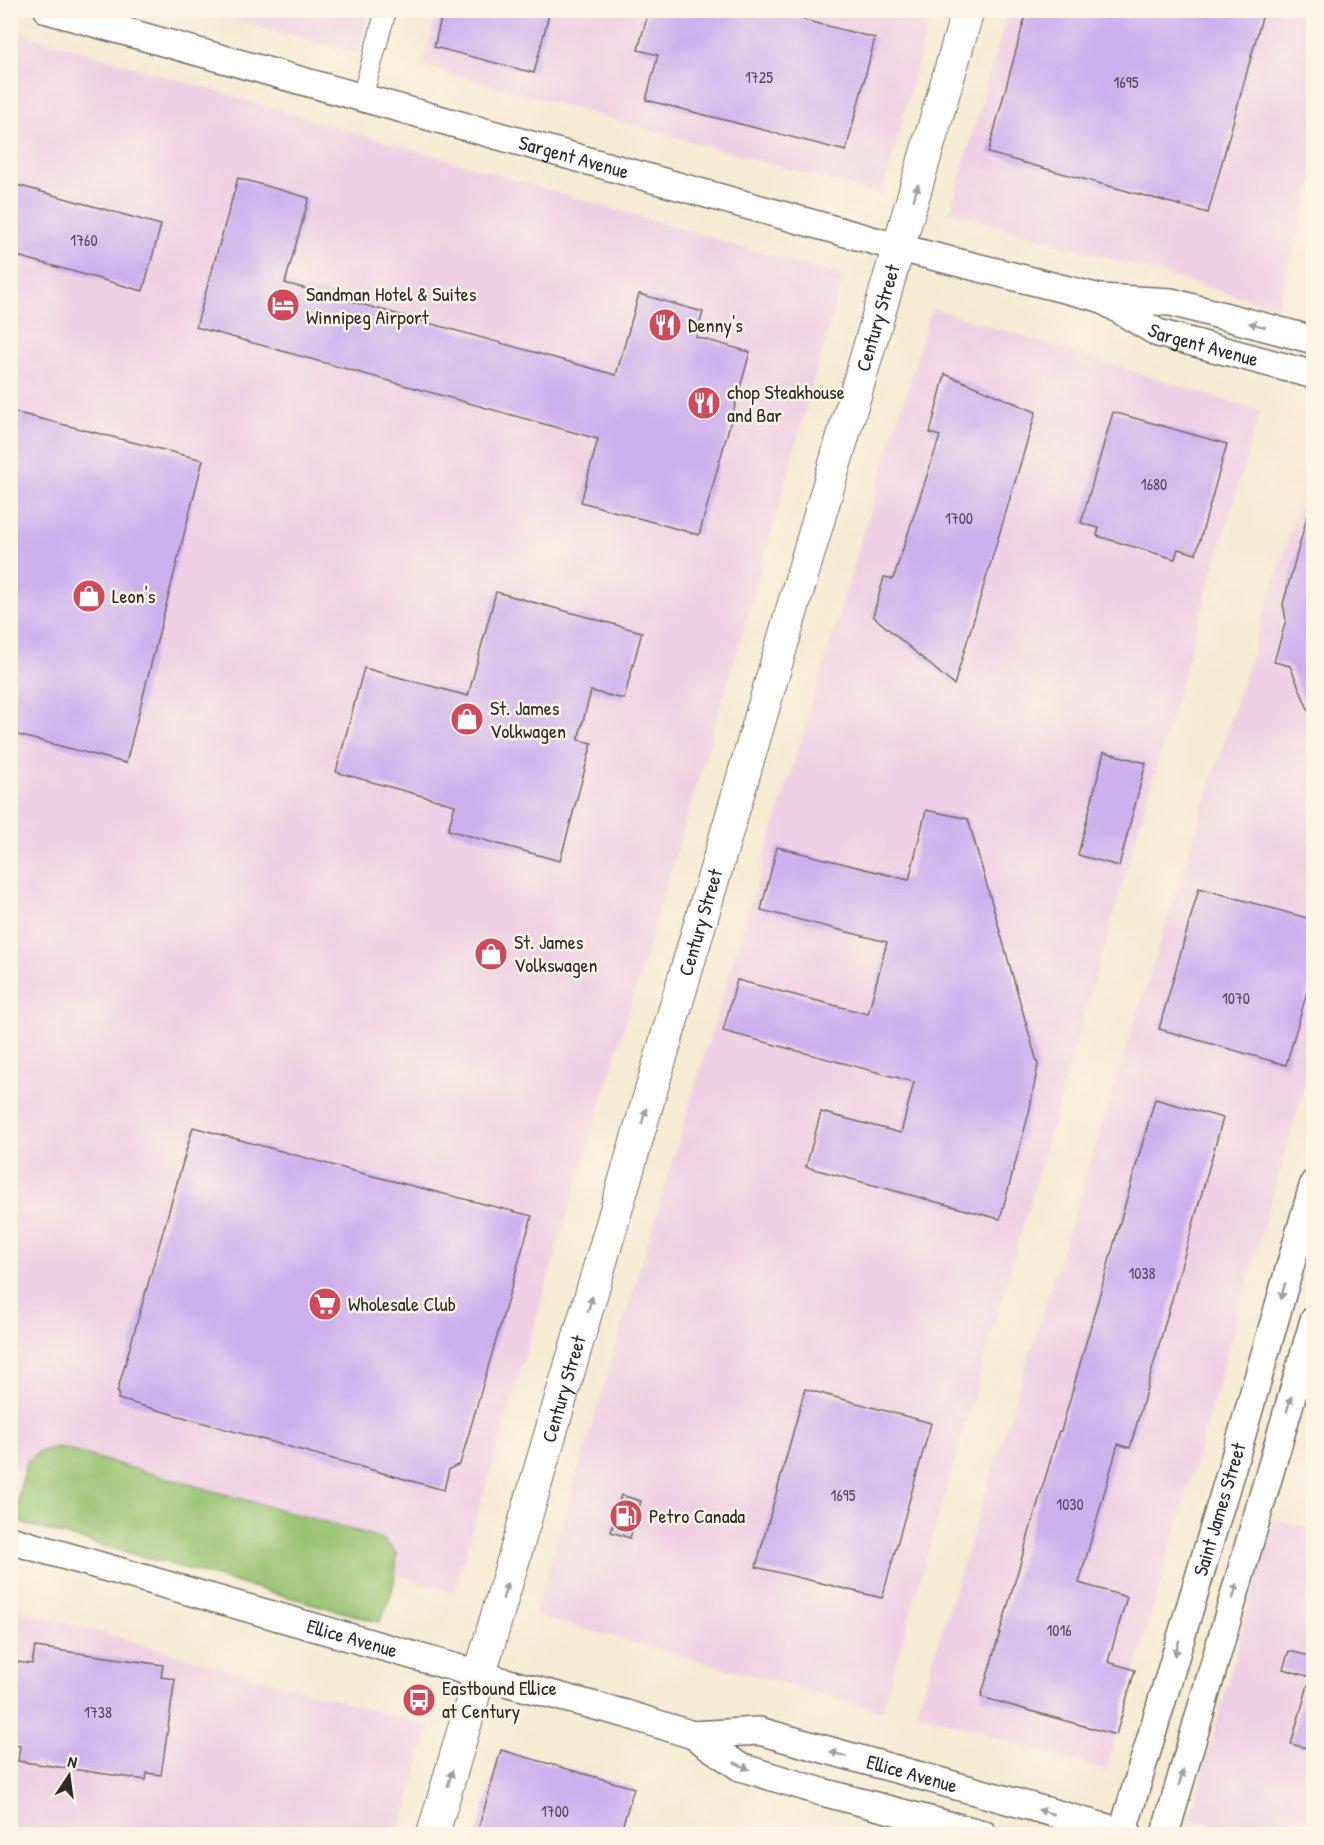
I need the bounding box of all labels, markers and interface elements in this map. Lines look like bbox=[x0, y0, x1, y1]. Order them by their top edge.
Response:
house number: 1725 bbox=[745, 66, 773, 88]
house number: 1695 bbox=[1114, 71, 1139, 93]
street label: Sargent Avenue bbox=[516, 128, 632, 185]
one-way arrow bbox=[912, 183, 921, 201]
house number: 1760 bbox=[70, 229, 98, 251]
street label: Century Street bbox=[849, 260, 906, 374]
place label: Sandman Hotel & Suites Winnipeg Airport bbox=[306, 280, 477, 330]
hotel icon: Sandman Hotel & Suites Winnipeg Airport bbox=[265, 287, 301, 323]
restaurant icon: Denny's bbox=[647, 307, 683, 343]
place label: Denny's bbox=[688, 311, 743, 338]
street label: Sargent Avenue bbox=[1143, 316, 1261, 372]
one-way arrow bbox=[1248, 319, 1266, 329]
place label: chop Steakhouse and Bar bbox=[727, 378, 845, 428]
restaurant icon: chop Steakhouse and Bar bbox=[686, 385, 722, 421]
house number: 1680 bbox=[1141, 473, 1167, 495]
house number: 1700 bbox=[945, 507, 973, 529]
shop icon: Leon's bbox=[71, 578, 107, 614]
place label: Leon's bbox=[112, 582, 156, 609]
place label: St. James Volkwagen bbox=[490, 694, 566, 744]
shop icon: St. James Volkwagen bbox=[449, 701, 485, 737]
street label: Century Street bbox=[671, 864, 729, 979]
place label: St. James Volkswagen bbox=[514, 928, 598, 978]
shop icon: St. James Volkswagen bbox=[473, 936, 509, 972]
house number: 1070 bbox=[1222, 987, 1250, 1009]
one-way arrow bbox=[640, 1107, 649, 1125]
house number: 1038 bbox=[1128, 1262, 1156, 1284]
one-way arrow bbox=[1278, 1282, 1287, 1300]
supermarket icon: Wholesale Club bbox=[307, 1286, 343, 1322]
place label: Wholesale Club bbox=[348, 1290, 456, 1317]
one-way arrow bbox=[585, 1294, 595, 1313]
street label: Century Street bbox=[535, 1331, 592, 1445]
one-way arrow bbox=[1285, 1395, 1294, 1413]
street label: Saint James Street bbox=[1186, 1438, 1252, 1579]
house number: 1695 bbox=[831, 1484, 856, 1506]
house number: 1030 bbox=[1056, 1493, 1084, 1515]
fuel station icon: Petro Canada bbox=[608, 1498, 644, 1534]
place label: Petro Canada bbox=[649, 1502, 745, 1529]
one-way arrow bbox=[501, 1582, 510, 1600]
one-way arrow bbox=[1231, 1582, 1240, 1600]
street label: Ellice Avenue bbox=[304, 1612, 401, 1663]
house number: 1016 bbox=[1046, 1619, 1072, 1641]
one-way arrow bbox=[1172, 1639, 1181, 1657]
place label: Eastbound Ellice at Century bbox=[442, 1674, 557, 1724]
bus stop icon: Eastbound Ellice at Century bbox=[401, 1682, 437, 1718]
house number: 1738 bbox=[84, 1701, 112, 1723]
north arrow bbox=[39, 1746, 99, 1806]
street label: Ellice Avenue bbox=[864, 1748, 961, 1799]
one-way arrow bbox=[829, 1749, 847, 1758]
text: N bbox=[66, 1750, 79, 1773]
one-way arrow bbox=[734, 1762, 751, 1771]
one-way arrow bbox=[446, 1769, 455, 1787]
one-way arrow bbox=[1177, 1769, 1186, 1787]
house number: 1700 bbox=[541, 1800, 569, 1822]
one-way arrow bbox=[1037, 1807, 1055, 1816]

